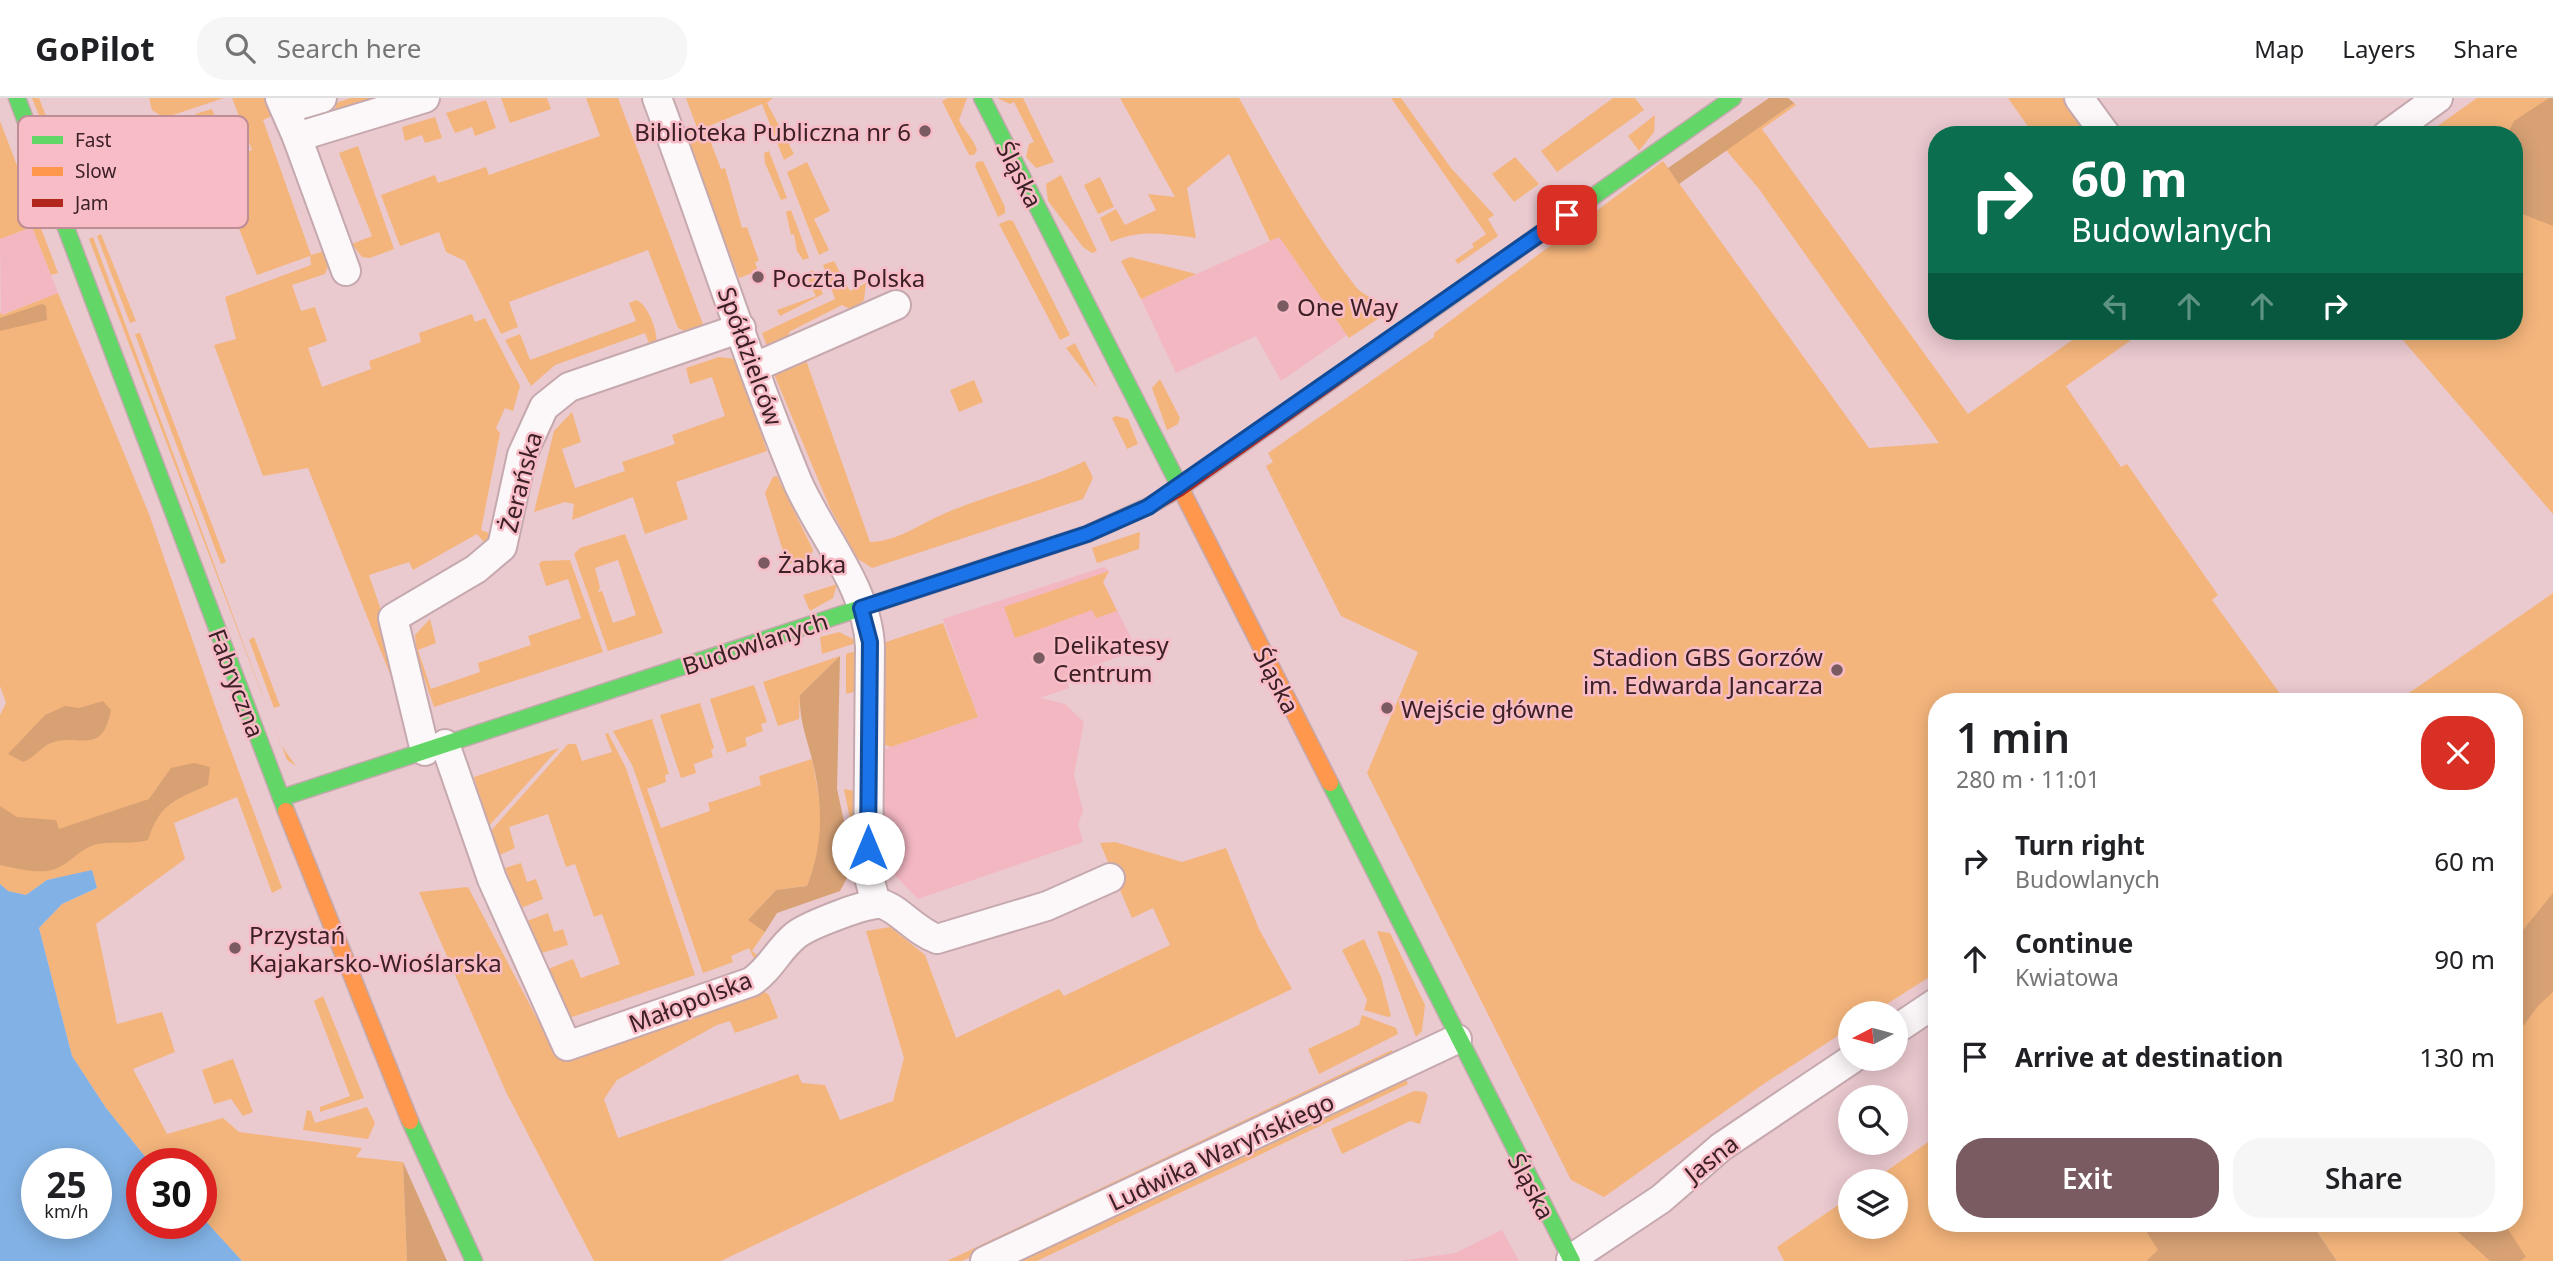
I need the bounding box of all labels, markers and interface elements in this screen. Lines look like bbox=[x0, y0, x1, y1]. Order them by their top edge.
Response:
search box bbox=[197, 17, 687, 80]
text: GoPilot bbox=[35, 26, 155, 71]
icon: search bbox=[221, 29, 259, 67]
text: Search here bbox=[277, 30, 421, 66]
text: Map bbox=[2254, 32, 2304, 65]
text: Layers bbox=[2342, 32, 2416, 65]
text: Share bbox=[2454, 32, 2518, 65]
place label: Biblioteka Publiczna nr 6 bbox=[634, 115, 911, 148]
legend bbox=[18, 116, 248, 228]
marker: Biblioteka Publiczna nr 6 bbox=[917, 123, 933, 139]
text: Fast bbox=[75, 127, 112, 153]
street label: Śląska bbox=[989, 135, 1051, 213]
text: 60 m bbox=[2071, 145, 2188, 211]
icon: right bbox=[1956, 154, 2047, 245]
text: Slow bbox=[75, 158, 116, 184]
pin bbox=[1537, 185, 1597, 245]
text: Jam bbox=[73, 190, 109, 216]
icon: arrive bbox=[1548, 196, 1586, 234]
text: Budowlanych bbox=[2071, 208, 2273, 251]
place label: Poczta Polska bbox=[772, 261, 925, 294]
marker: Poczta Polska bbox=[750, 269, 766, 285]
street label: Spółdzielców bbox=[711, 282, 791, 430]
icon: left bbox=[2097, 287, 2135, 325]
icon: ahead bbox=[2170, 287, 2208, 325]
icon: ahead bbox=[2243, 287, 2281, 325]
icon: right bbox=[2316, 287, 2354, 325]
place label: One Way bbox=[1297, 290, 1399, 323]
marker: One Way bbox=[1275, 298, 1291, 314]
street label: Żerańska bbox=[491, 428, 549, 536]
place label: Żabka bbox=[778, 547, 846, 580]
marker: Żabka bbox=[756, 555, 772, 571]
street label: Budowlanych bbox=[678, 604, 832, 682]
street label: Fabryczna bbox=[201, 624, 273, 742]
place label: Delikatesy Centrum bbox=[1053, 628, 1169, 689]
place label: Stadion GBS Gorzów im. Edwarda Jancarza bbox=[1583, 640, 1823, 701]
street label: Śląska bbox=[1246, 641, 1308, 719]
marker: Delikatesy Centrum bbox=[1031, 650, 1047, 666]
marker: Stadion GBS Gorzów im. Edwarda Jancarza bbox=[1829, 662, 1845, 678]
place label: Wejście główne bbox=[1401, 692, 1574, 725]
marker: Wejście główne bbox=[1379, 700, 1395, 716]
text: 1 min bbox=[1956, 708, 2070, 765]
button: close bbox=[2421, 716, 2495, 790]
text: 280 m · 11:01 bbox=[1956, 763, 2100, 795]
position arrow bbox=[831, 811, 905, 885]
text: Turn right bbox=[2015, 827, 2145, 863]
icon: right bbox=[1956, 842, 1994, 880]
text: 60 m bbox=[2434, 843, 2495, 879]
text: Budowlanych bbox=[2015, 863, 2160, 895]
place label: Przystań Kajakarsko-Wioślarska bbox=[249, 918, 502, 979]
text: Continue bbox=[2015, 925, 2133, 961]
marker: Przystań Kajakarsko-Wioślarska bbox=[227, 940, 243, 956]
icon: ahead bbox=[1956, 940, 1994, 978]
text: 90 m bbox=[2434, 941, 2495, 977]
text: Kwiatowa bbox=[2015, 961, 2119, 993]
street label: Małopolska bbox=[624, 962, 756, 1040]
north arrow bbox=[1838, 1001, 1908, 1071]
map controls bbox=[1838, 1001, 1908, 1239]
icon: arrive bbox=[1956, 1038, 1994, 1076]
text: Arrive at destination bbox=[2015, 1039, 2284, 1075]
text: 130 m bbox=[2419, 1039, 2495, 1075]
street label: Ludwika Waryńskiego bbox=[1103, 1084, 1339, 1218]
button: search bbox=[1838, 1085, 1908, 1155]
street label: Jasna bbox=[1676, 1127, 1745, 1191]
button: Exit bbox=[1956, 1138, 2219, 1218]
button: Share bbox=[2233, 1138, 2495, 1218]
street label: Śląska bbox=[1501, 1147, 1563, 1225]
speed limit sign: 30 bbox=[126, 1148, 217, 1239]
text: 25 bbox=[46, 1161, 87, 1208]
button: layers bbox=[1838, 1169, 1908, 1239]
text: km/h bbox=[44, 1199, 89, 1223]

